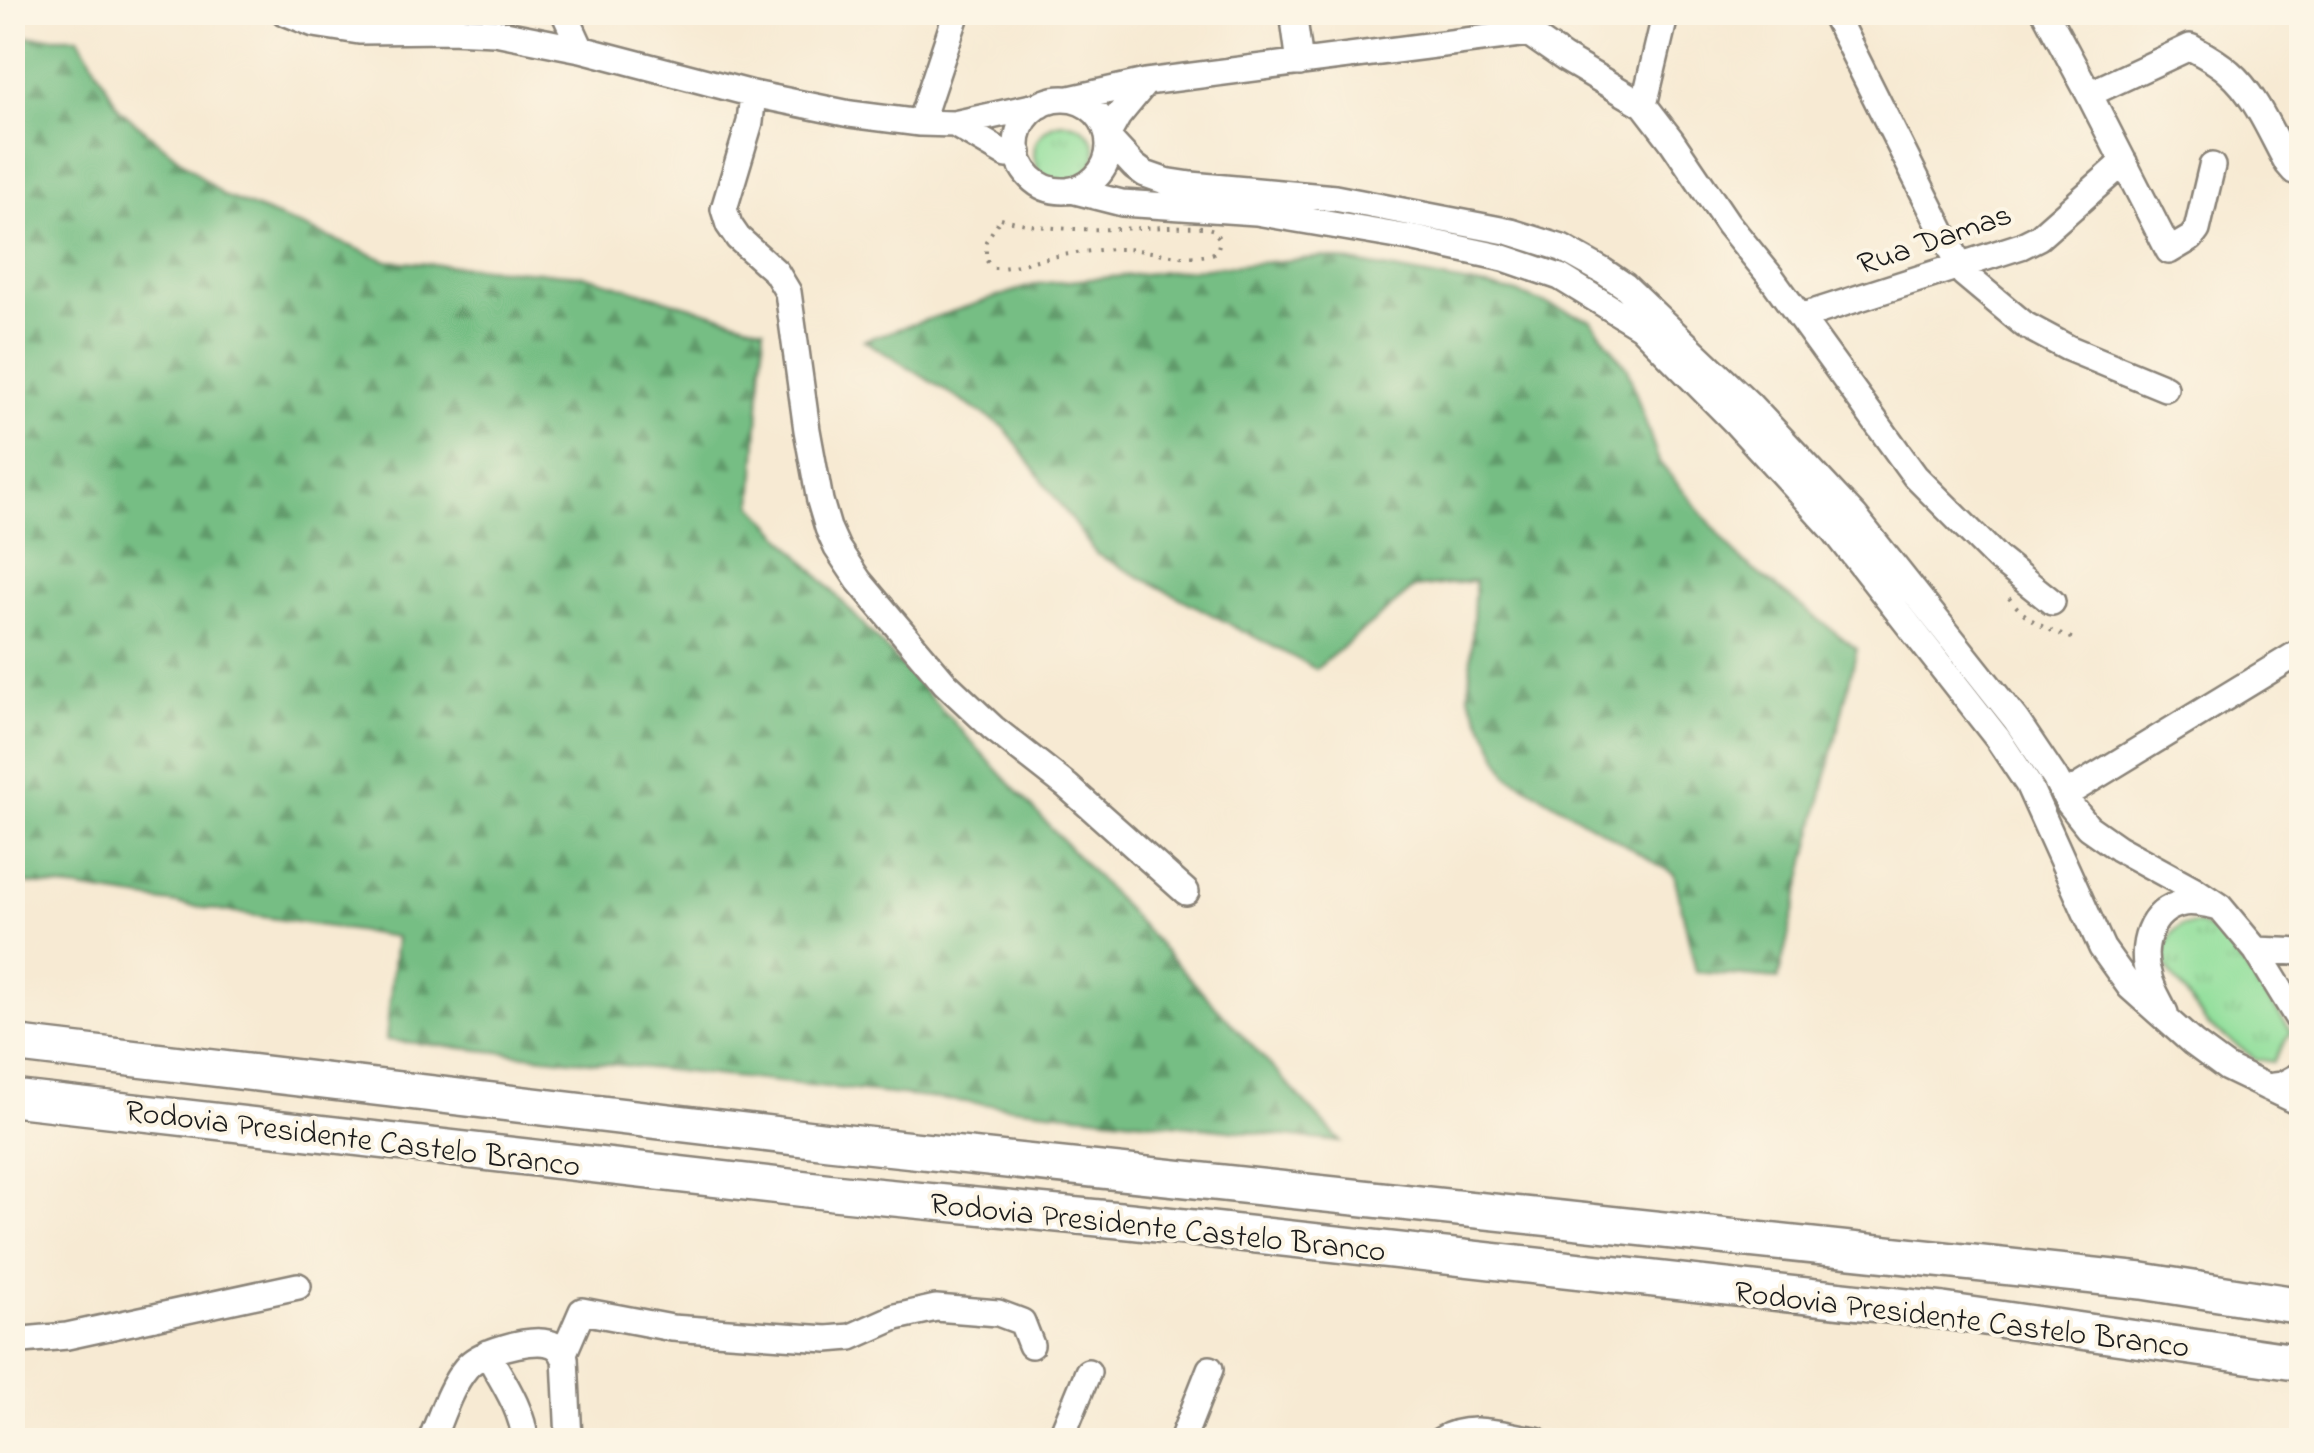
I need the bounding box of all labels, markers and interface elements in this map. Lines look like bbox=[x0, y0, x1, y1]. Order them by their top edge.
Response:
street label: Rua Damas bbox=[1852, 193, 2019, 290]
street label: Rodovia Presidente Castelo Branco bbox=[122, 1089, 583, 1192]
street label: Rodovia Presidente Castelo Branco bbox=[927, 1182, 1388, 1277]
street label: Rodovia Presidente Castelo Branco bbox=[1731, 1270, 2192, 1373]

